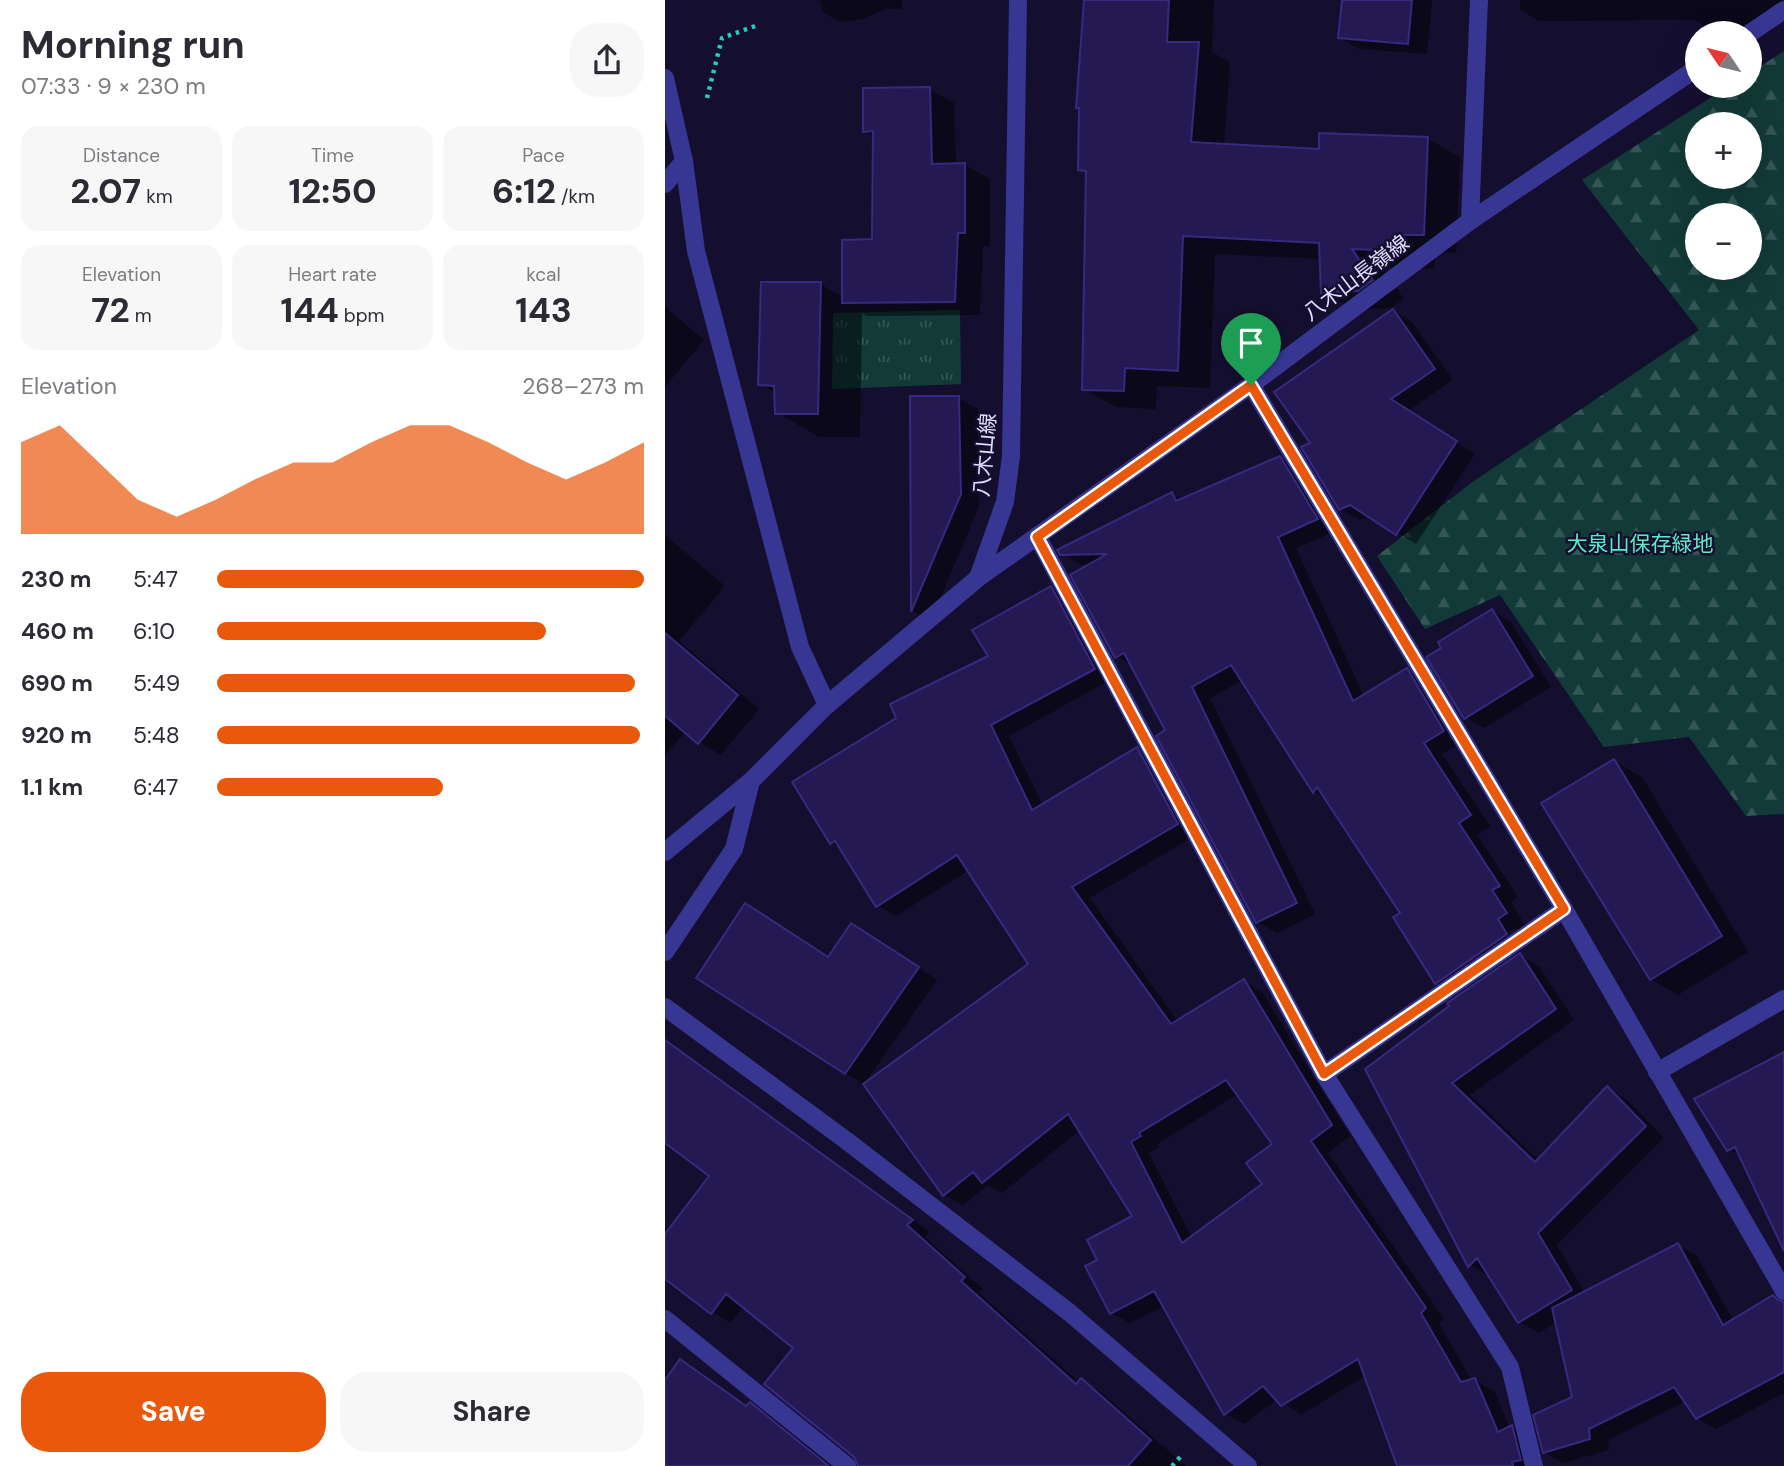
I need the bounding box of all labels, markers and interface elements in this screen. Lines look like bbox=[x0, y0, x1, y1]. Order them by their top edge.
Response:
text: Morning run bbox=[21, 20, 245, 70]
north arrow bbox=[1685, 21, 1762, 98]
map controls bbox=[1685, 21, 1762, 280]
button: share bbox=[570, 23, 644, 97]
text: 07:33 · 9 × 230 m bbox=[21, 71, 206, 101]
button: + bbox=[1685, 112, 1762, 189]
text: Distance bbox=[83, 143, 160, 168]
text: Time bbox=[311, 143, 354, 168]
text: Pace bbox=[522, 143, 565, 168]
text: 2.07 bbox=[70, 168, 141, 214]
text: 12:50 bbox=[288, 168, 377, 214]
text: 6:12 bbox=[492, 168, 556, 214]
text: km bbox=[141, 184, 173, 209]
text: /km bbox=[556, 184, 595, 209]
button: − bbox=[1685, 203, 1762, 280]
street label: 八木山長嶺線 bbox=[1297, 229, 1415, 327]
text: Elevation bbox=[82, 262, 161, 287]
text: Heart rate bbox=[288, 262, 377, 287]
text: kcal bbox=[526, 262, 561, 287]
text: 72 bbox=[91, 287, 130, 333]
text: 144 bbox=[280, 287, 339, 333]
text: 143 bbox=[515, 287, 572, 333]
text: m bbox=[130, 303, 152, 328]
text: bpm bbox=[339, 303, 385, 328]
pin bbox=[1221, 313, 1281, 385]
icon: arrive bbox=[1232, 324, 1270, 362]
text: Elevation bbox=[21, 371, 117, 401]
text: 268–273 m bbox=[522, 371, 644, 401]
street label: 八木山線 bbox=[967, 412, 1003, 498]
park label: 大泉山保存緑地 bbox=[1567, 530, 1714, 558]
text: 230 m bbox=[21, 564, 91, 594]
text: 5:47 bbox=[133, 564, 178, 594]
text: 460 m bbox=[21, 616, 94, 646]
text: 6:10 bbox=[133, 616, 175, 646]
text: 690 m bbox=[21, 668, 93, 698]
text: 5:49 bbox=[133, 668, 180, 698]
text: 920 m bbox=[21, 720, 92, 750]
text: 5:48 bbox=[133, 720, 180, 750]
text: 1.1 km bbox=[21, 772, 83, 802]
text: 6:47 bbox=[133, 772, 178, 802]
button: Save bbox=[21, 1372, 326, 1452]
button: Share bbox=[340, 1372, 644, 1452]

